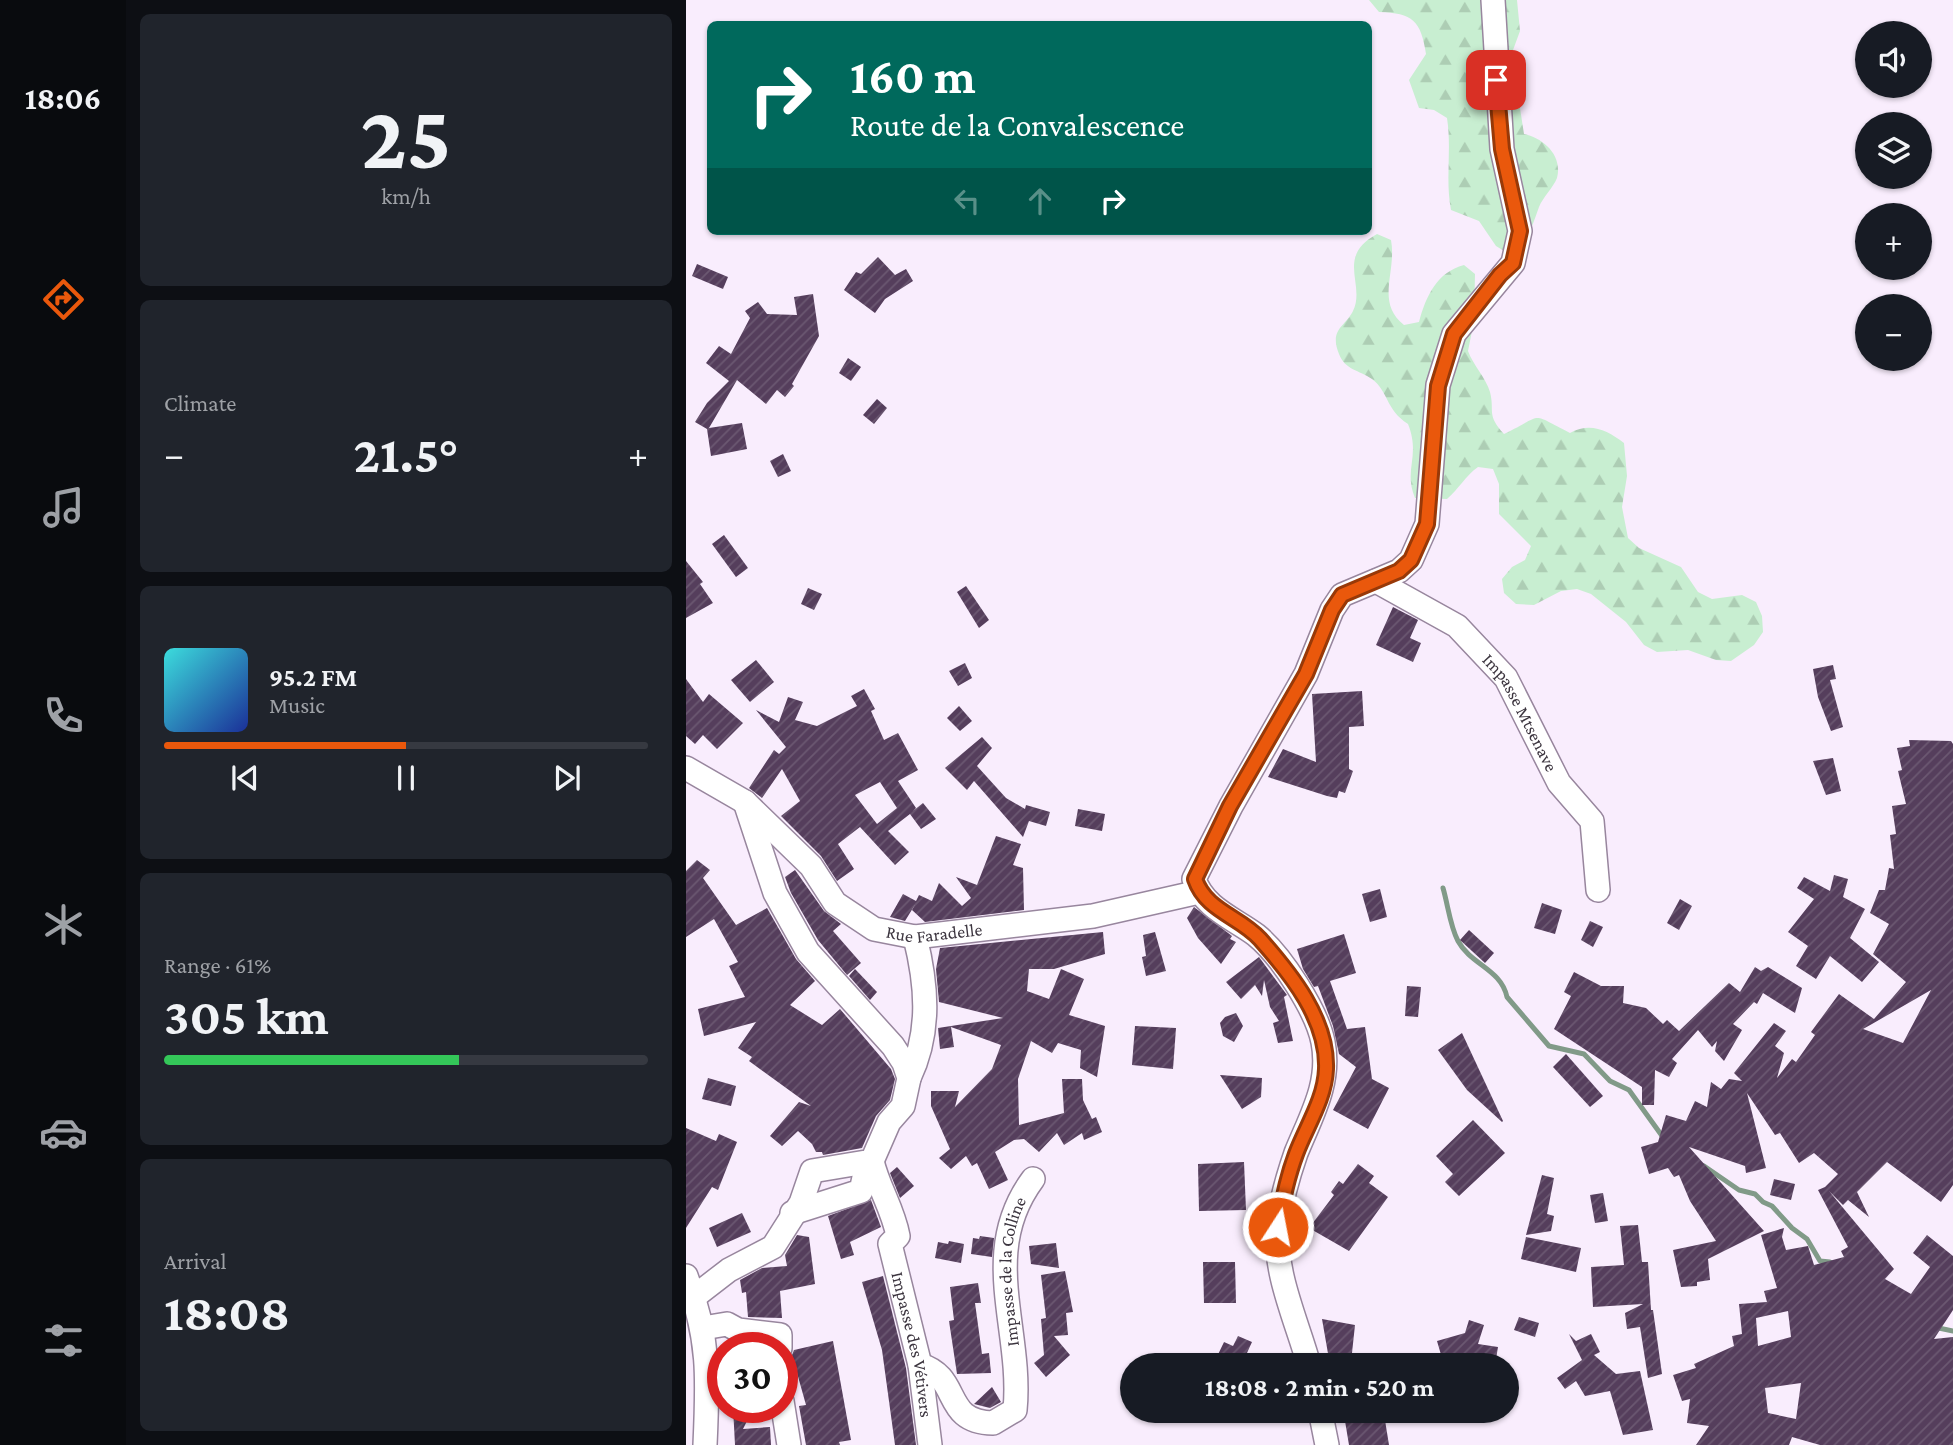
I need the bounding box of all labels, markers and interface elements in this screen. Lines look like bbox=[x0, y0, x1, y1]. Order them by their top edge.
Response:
map controls bbox=[1855, 21, 1932, 371]
button: sound bbox=[1855, 21, 1932, 98]
icon: right bbox=[735, 49, 826, 140]
text: 160 m bbox=[850, 49, 976, 104]
pin bbox=[1466, 50, 1526, 110]
icon: arrive bbox=[1477, 61, 1515, 99]
text: 18:06 bbox=[25, 80, 101, 116]
text: 25 bbox=[361, 86, 452, 188]
text: Route de la Convalescence bbox=[850, 107, 1184, 143]
button: layers bbox=[1855, 112, 1932, 189]
icon: left bbox=[948, 182, 986, 220]
icon: ahead bbox=[1021, 182, 1059, 220]
icon: right bbox=[1094, 182, 1132, 220]
text: km/h bbox=[381, 183, 431, 209]
button: + bbox=[1855, 203, 1932, 280]
icon: directions bbox=[39, 275, 88, 324]
button: − bbox=[1855, 294, 1932, 371]
text: Climate bbox=[164, 390, 236, 416]
text: 21.5° bbox=[354, 425, 459, 483]
text: − bbox=[164, 433, 184, 475]
text: + bbox=[628, 433, 648, 475]
icon: music bbox=[39, 483, 88, 532]
street label: Impasse Mtsenave bbox=[1478, 650, 1562, 775]
text: 95.2 FM bbox=[269, 663, 357, 692]
icon: phone bbox=[39, 691, 88, 740]
text: Music bbox=[269, 692, 325, 718]
icon: previous bbox=[226, 759, 264, 797]
icon: pause bbox=[387, 759, 425, 797]
icon: next bbox=[548, 759, 586, 797]
icon: climate bbox=[39, 900, 88, 949]
street label: Rue Faradelle bbox=[885, 919, 983, 947]
text: Range · 61% bbox=[164, 952, 271, 978]
text: 305 km bbox=[164, 987, 329, 1045]
icon: car bbox=[39, 1108, 88, 1157]
position arrow bbox=[1241, 1190, 1315, 1264]
street label: Impasse de la Colline bbox=[995, 1193, 1030, 1348]
text: Arrival bbox=[164, 1248, 227, 1274]
street label: Impasse des Vétivers bbox=[887, 1270, 936, 1419]
text: 18:08 bbox=[164, 1283, 290, 1341]
icon: filters bbox=[39, 1316, 88, 1365]
speed limit sign: 30 bbox=[707, 1332, 798, 1423]
text: 18:08 · 2 min · 520 m bbox=[1205, 1373, 1434, 1402]

